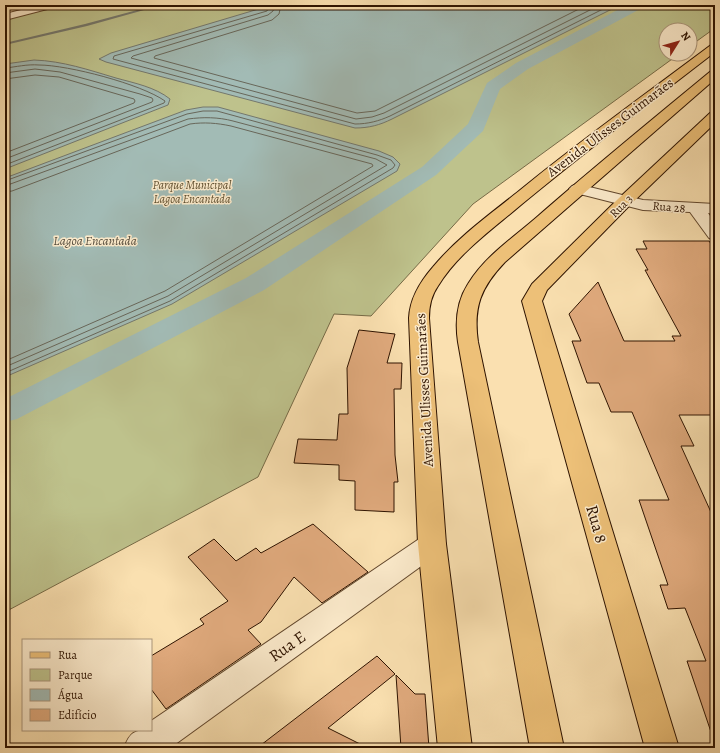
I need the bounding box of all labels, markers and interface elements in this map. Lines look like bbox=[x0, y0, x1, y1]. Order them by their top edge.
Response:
north arrow bbox=[658, 22, 698, 62]
text: N bbox=[677, 29, 694, 44]
street label: Avenida Ulisses Guimarães bbox=[542, 74, 677, 182]
park label: Parque Municipal Lagoa Encantada bbox=[153, 177, 231, 207]
street label: Rua 3 bbox=[606, 191, 636, 221]
street label: Rua 28 bbox=[652, 198, 686, 216]
water label: Lagoa Encantada bbox=[53, 232, 137, 249]
street label: Avenida Ulisses Guimarães bbox=[411, 313, 438, 468]
street label: Rua 8 bbox=[580, 502, 613, 546]
street label: Rua E bbox=[264, 625, 310, 667]
legend bbox=[22, 639, 152, 731]
text: Rua bbox=[58, 647, 77, 663]
text: Parque bbox=[58, 667, 93, 683]
text: Água bbox=[57, 687, 84, 703]
text: Edifício bbox=[58, 707, 96, 723]

